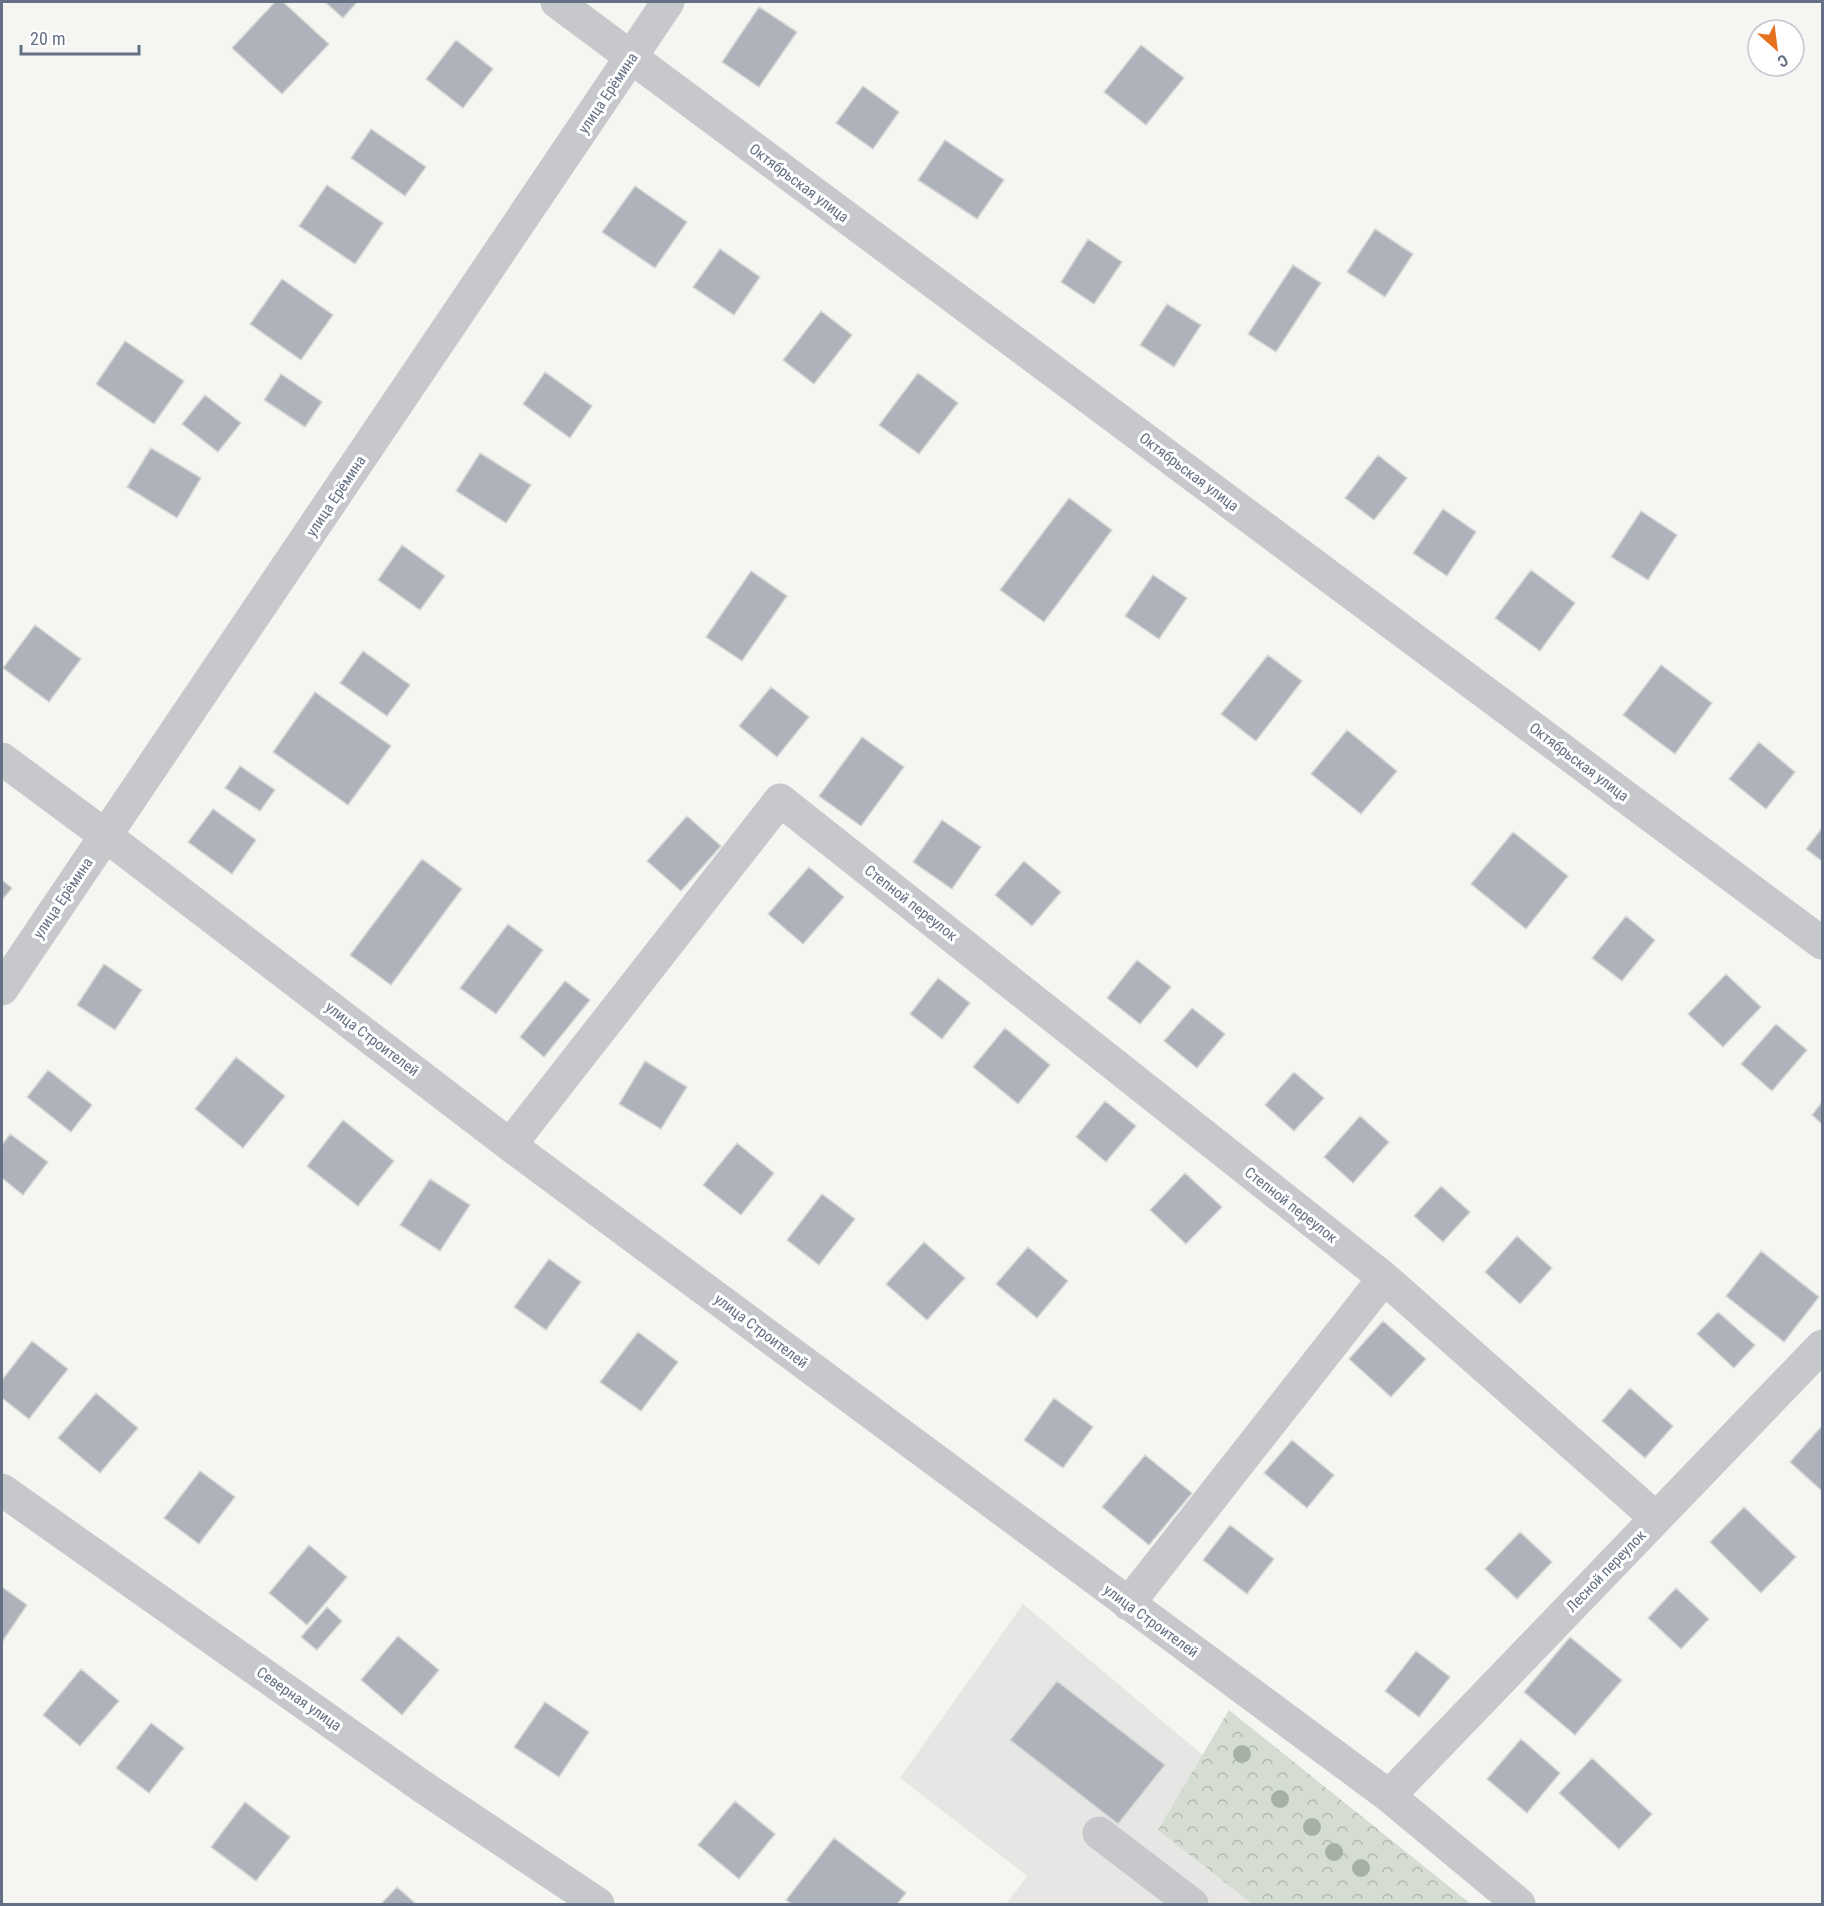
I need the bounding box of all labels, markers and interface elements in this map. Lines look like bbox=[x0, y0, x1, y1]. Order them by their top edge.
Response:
scale bar bbox=[21, 18, 140, 56]
north arrow bbox=[1746, 18, 1806, 78]
text: 20 m bbox=[30, 28, 65, 49]
street label: улица Ерёмина bbox=[574, 49, 642, 137]
text: С bbox=[1774, 50, 1791, 71]
street label: Октябрьская улица bbox=[746, 140, 852, 226]
street label: Октябрьская улица bbox=[1136, 429, 1242, 515]
street label: улица Ерёмина bbox=[302, 452, 370, 540]
street label: Октябрьская улица bbox=[1526, 719, 1632, 805]
street label: улица Ерёмина bbox=[29, 854, 97, 942]
street label: Степной переулок bbox=[861, 861, 961, 945]
street label: улица Строителей bbox=[322, 998, 422, 1080]
street label: Степной переулок bbox=[1241, 1163, 1341, 1247]
street label: улица Строителей bbox=[711, 1290, 811, 1372]
street label: Лесной переулок bbox=[1562, 1526, 1650, 1616]
street label: улица Строителей bbox=[1100, 1581, 1202, 1661]
street label: Северная улица bbox=[253, 1663, 345, 1735]

